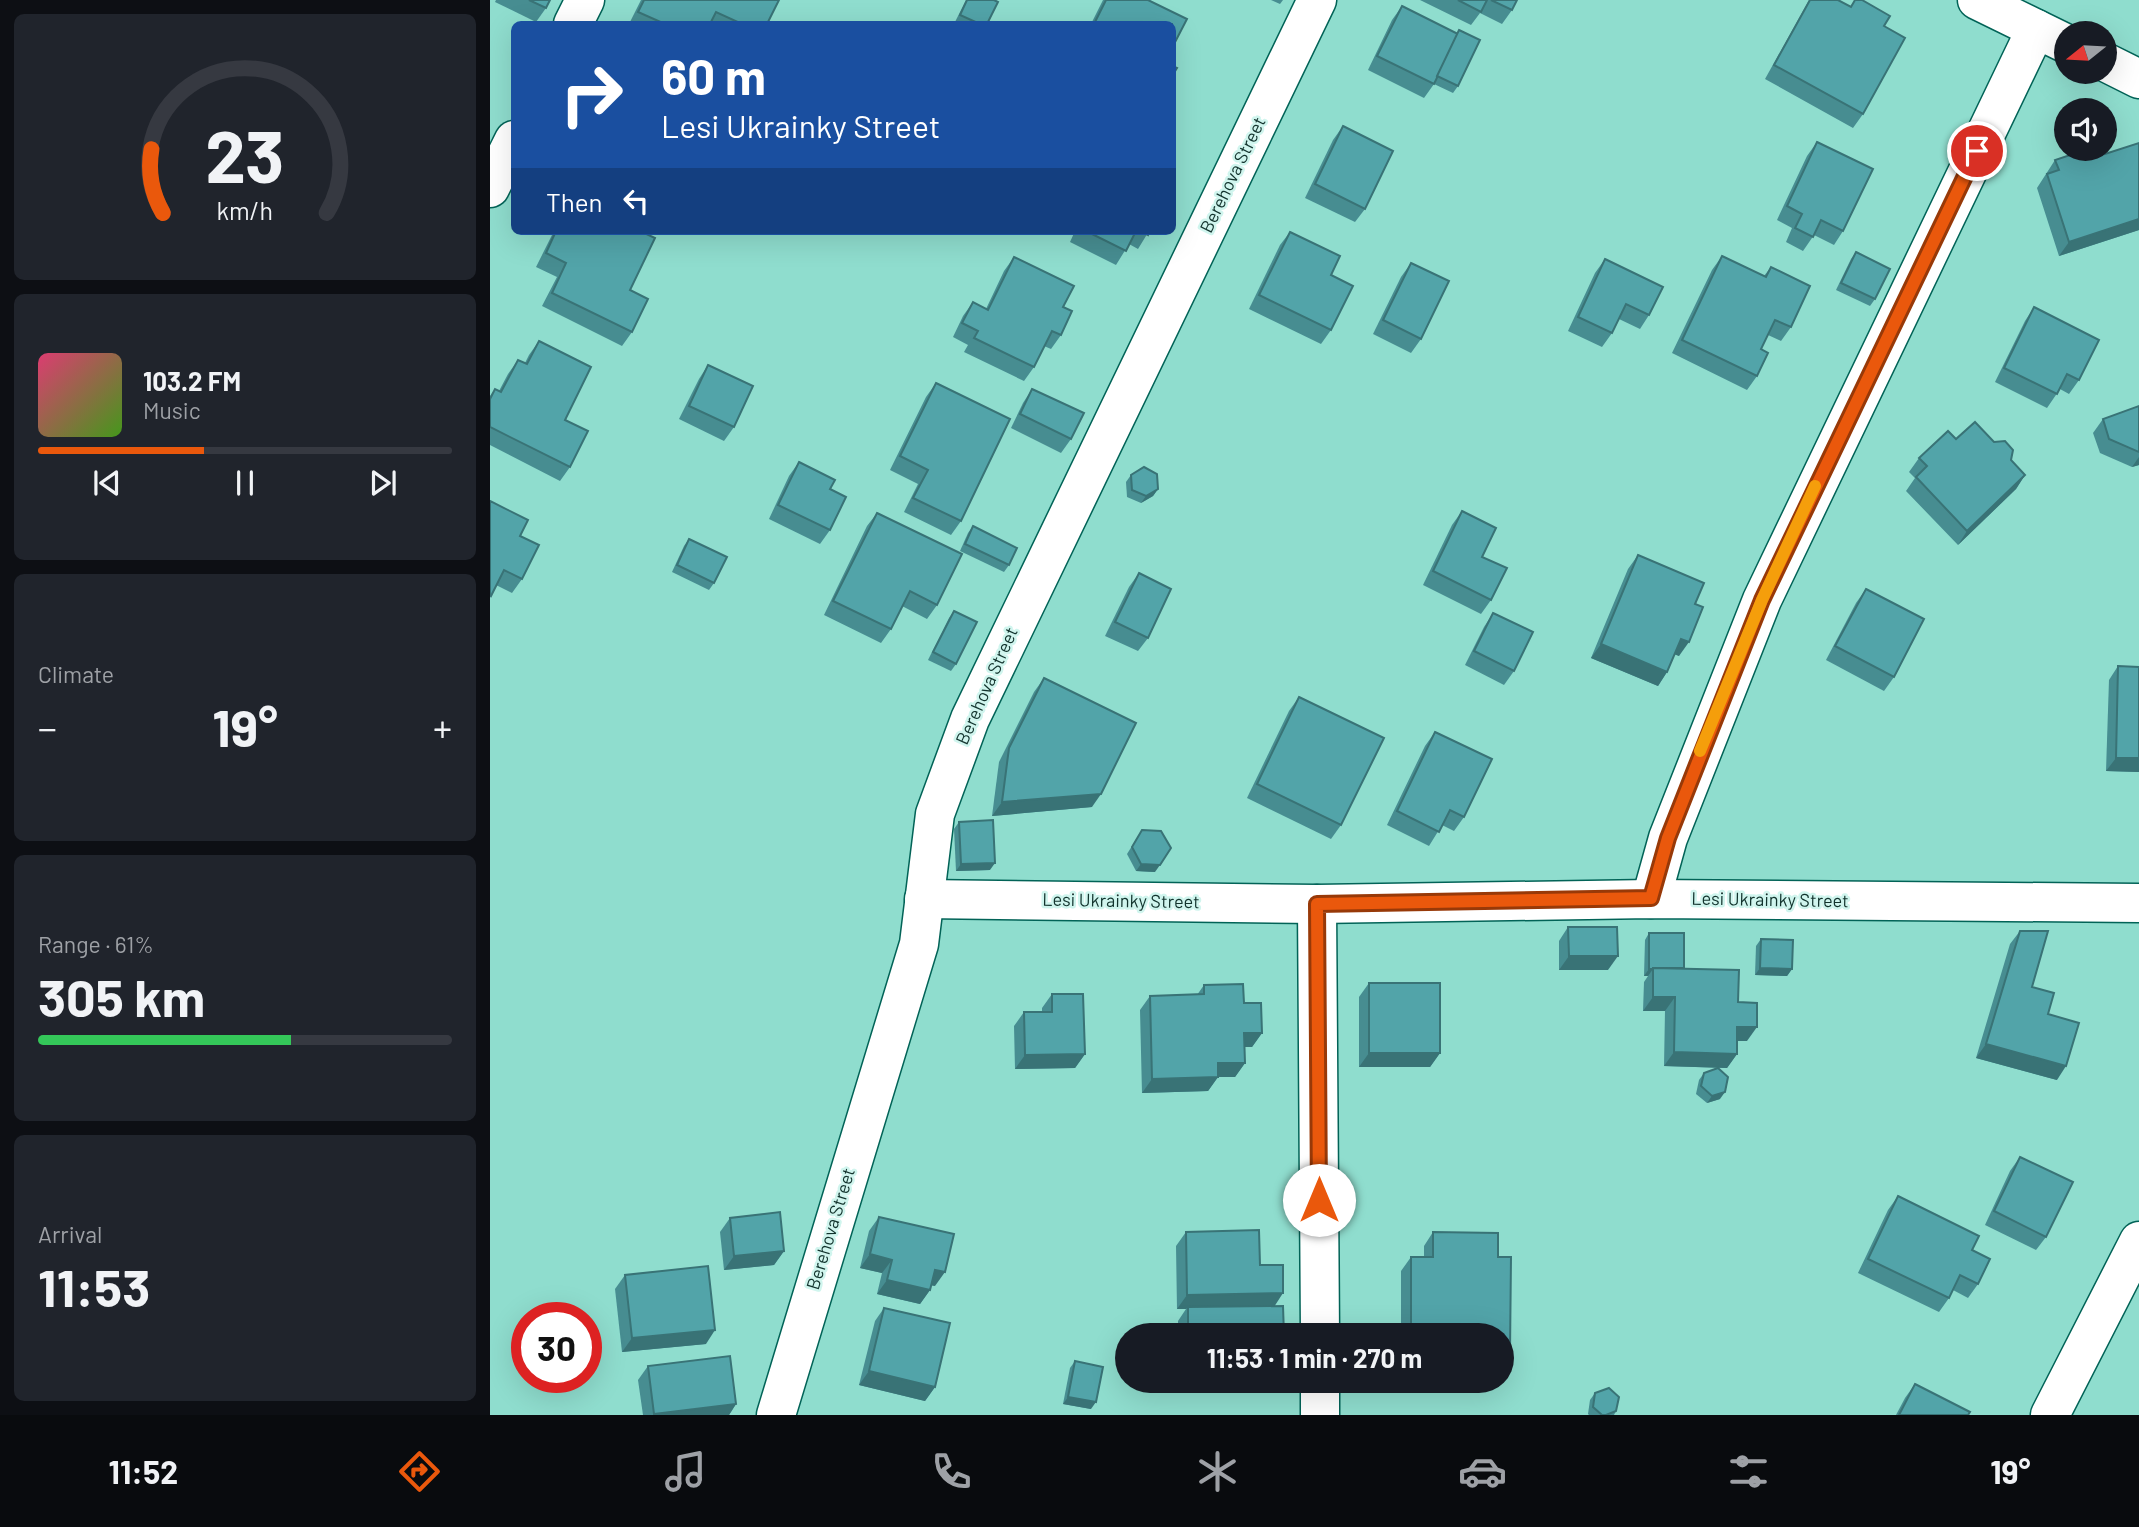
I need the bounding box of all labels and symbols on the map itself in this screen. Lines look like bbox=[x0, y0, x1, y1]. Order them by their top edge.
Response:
north arrow bbox=[2054, 21, 2118, 84]
street label: Berehova Street bbox=[1195, 113, 1270, 236]
pin bbox=[1947, 121, 2007, 181]
street label: Berehova Street bbox=[950, 623, 1022, 748]
street label: Lesi Ukrainky Street bbox=[1691, 887, 1849, 911]
street label: Lesi Ukrainky Street bbox=[1042, 888, 1200, 912]
position arrow bbox=[1282, 1163, 1356, 1237]
street label: Berehova Street bbox=[801, 1165, 859, 1292]
speed limit sign: 30 bbox=[511, 1302, 602, 1393]

